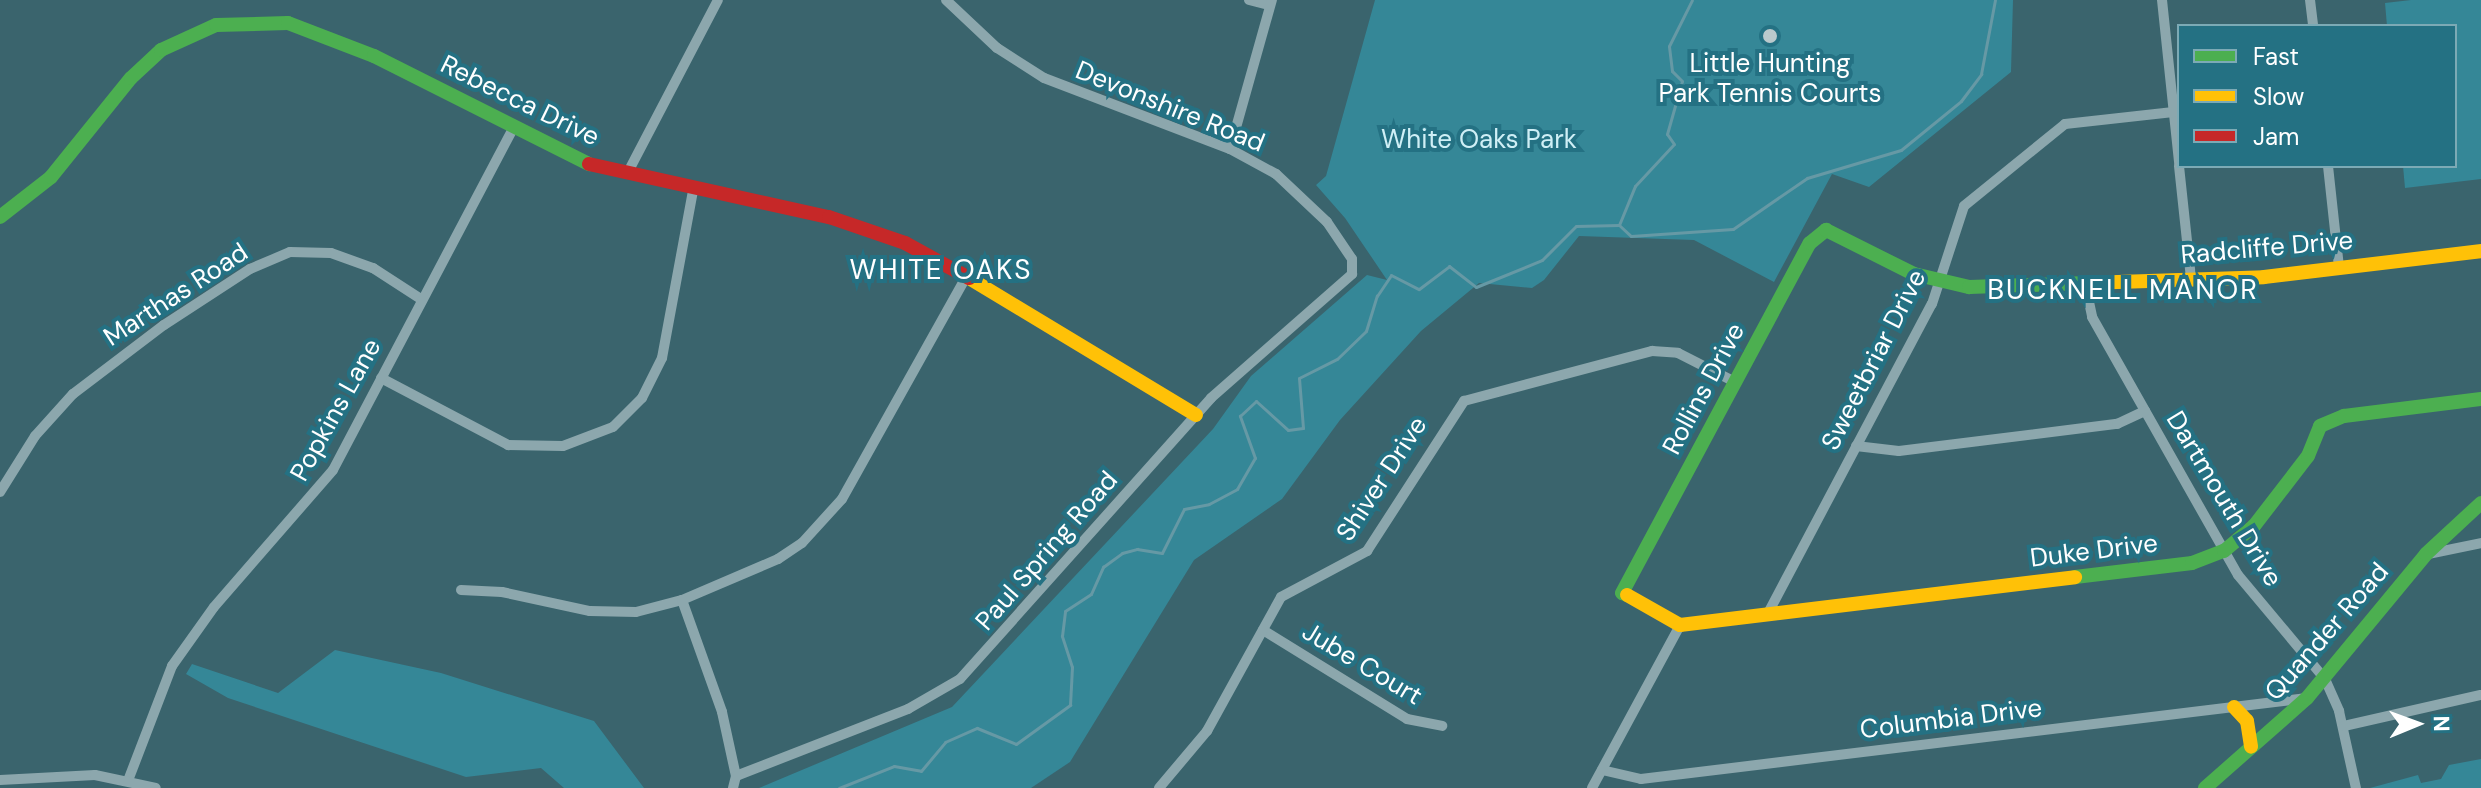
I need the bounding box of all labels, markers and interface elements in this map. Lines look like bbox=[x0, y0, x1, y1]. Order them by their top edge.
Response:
legend bbox=[2177, 24, 2457, 168]
marker: Little Hunting Park Tennis Courts bbox=[1761, 27, 1779, 45]
text: Fast bbox=[2253, 41, 2299, 72]
place label: Little Hunting Park Tennis Courts bbox=[1658, 48, 1882, 110]
street label: Rebecca Drive bbox=[435, 49, 605, 153]
street label: Devonshire Road bbox=[1071, 55, 1269, 159]
text: Slow bbox=[2253, 81, 2304, 112]
text: Jam bbox=[2253, 121, 2299, 152]
park label: White Oaks Park bbox=[1381, 124, 1577, 156]
street label: Radcliffe Drive bbox=[2180, 225, 2354, 271]
street label: Marthas Road bbox=[98, 237, 254, 353]
district label: WHITE OAKS bbox=[849, 253, 1033, 287]
street label: Sweetbriar Drive bbox=[1815, 265, 1933, 455]
district label: BUCKNELL MANOR bbox=[1987, 273, 2259, 307]
street label: Rollins Drive bbox=[1656, 318, 1752, 460]
street label: Popkins Lane bbox=[284, 333, 388, 487]
street label: Dartmouth Drive bbox=[2159, 406, 2289, 592]
street label: Shiver Drive bbox=[1330, 411, 1434, 547]
street label: Paul Spring Road bbox=[970, 465, 1124, 637]
street label: Duke Drive bbox=[2028, 528, 2160, 574]
street label: Quander Road bbox=[2259, 557, 2395, 707]
street label: Jube Court bbox=[1296, 616, 1428, 712]
north arrow bbox=[2377, 684, 2457, 764]
street label: Columbia Drive bbox=[1858, 692, 2044, 746]
text: N bbox=[2427, 715, 2456, 732]

